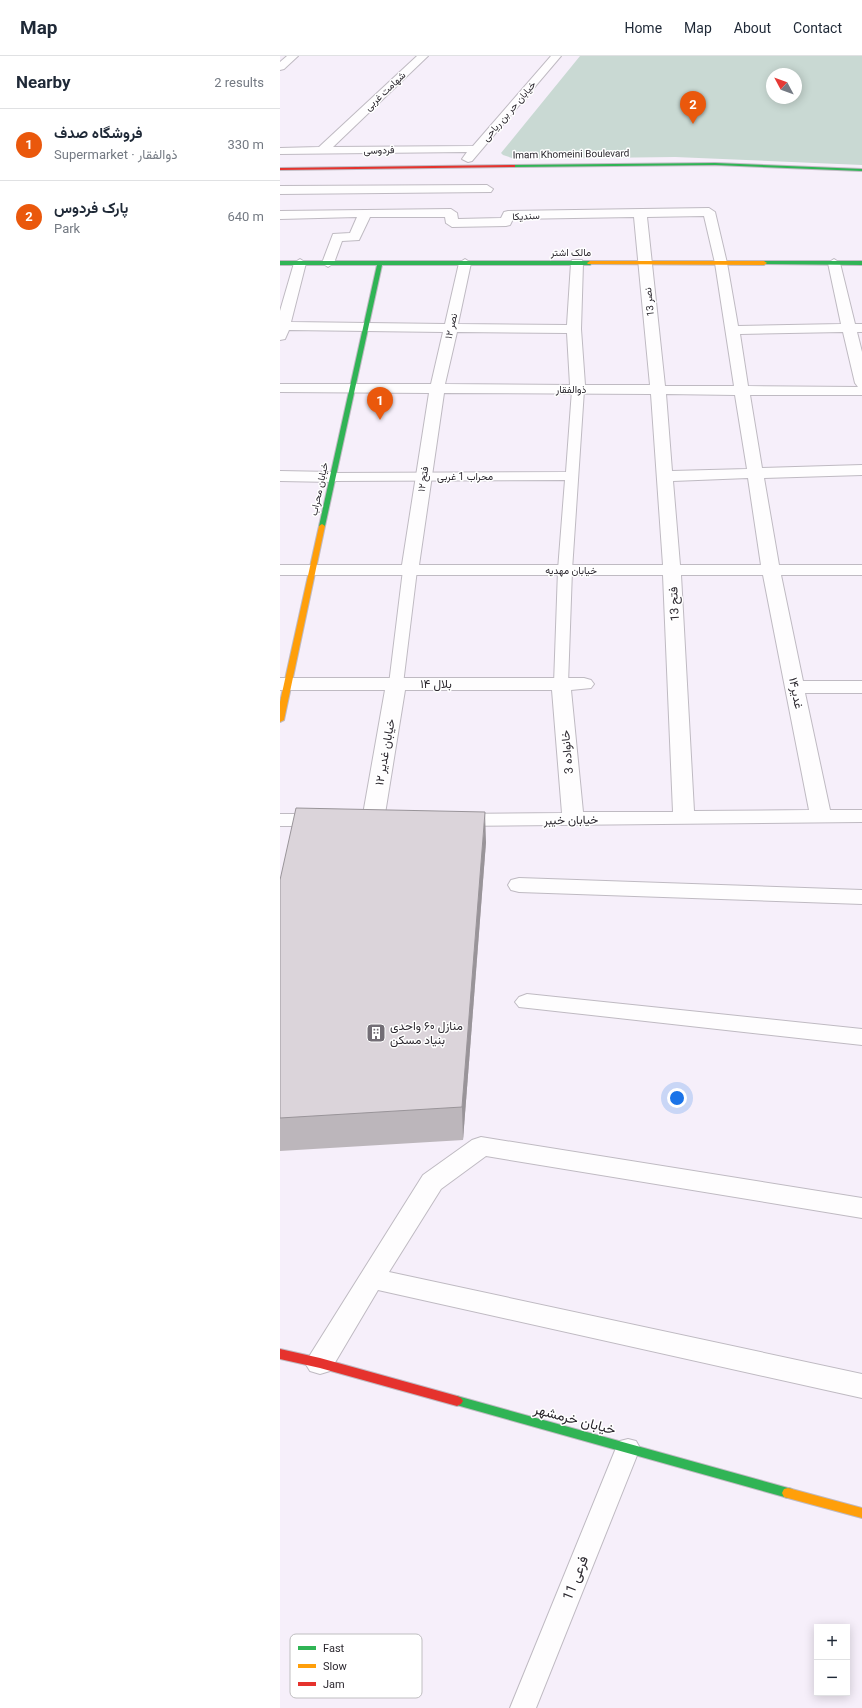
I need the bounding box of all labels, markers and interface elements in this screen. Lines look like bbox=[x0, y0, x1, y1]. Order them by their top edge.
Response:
text: Map bbox=[20, 16, 58, 39]
text: Home bbox=[624, 20, 662, 36]
text: Map bbox=[684, 20, 712, 36]
text: About bbox=[734, 20, 771, 36]
text: Contact bbox=[793, 20, 842, 36]
north arrow bbox=[766, 68, 802, 104]
street label: شهامت غربی bbox=[362, 69, 408, 113]
text: Nearby bbox=[16, 72, 71, 92]
text: 2 results bbox=[214, 75, 264, 90]
street label: خیابان حر بن ریاحی bbox=[480, 79, 539, 144]
pin: 2 bbox=[680, 91, 706, 124]
text: فروشگاه صدف bbox=[54, 124, 143, 142]
text: 1 bbox=[25, 137, 33, 152]
text: 330 m bbox=[227, 137, 264, 152]
street label: فردوسی bbox=[363, 144, 395, 157]
text: Supermarket · ذوالفقار bbox=[54, 147, 177, 162]
street label: Imam Khomeini Boulevard bbox=[512, 147, 630, 161]
text: پارک فردوس bbox=[54, 199, 128, 217]
text: 2 bbox=[25, 209, 33, 224]
text: 640 m bbox=[227, 209, 264, 224]
street label: سندیکا bbox=[512, 210, 540, 223]
text: Park bbox=[54, 221, 80, 236]
street label: مالک اشتر bbox=[550, 247, 591, 259]
street label: نصر 13 bbox=[642, 287, 657, 317]
street label: نصر ۱۲ bbox=[443, 312, 460, 340]
street label: ذوالفقار bbox=[555, 384, 586, 396]
pin: 1 bbox=[367, 387, 393, 420]
street label: خیابان محراب bbox=[308, 461, 331, 517]
street label: فتح ۱۲ bbox=[416, 465, 431, 493]
street label: محراب 1 غربی bbox=[437, 471, 493, 483]
street label: خیابان مهدیه bbox=[545, 565, 597, 577]
street label: فتح 13 bbox=[666, 586, 684, 622]
street label: غدیر۱۴ bbox=[785, 676, 806, 710]
street label: بلال ۱۴ bbox=[420, 677, 452, 692]
street label: خیابان غدیر ۱۲ bbox=[372, 718, 399, 787]
street label: خانواده 3 bbox=[558, 729, 577, 774]
street label: خیابان خیبر bbox=[543, 813, 598, 828]
place label: منازل ۶۰ واحدی بنیاد مسکن bbox=[390, 1019, 463, 1048]
building icon: منازل ۶۰ واحدی بنیاد مسکن bbox=[365, 1022, 387, 1044]
your location bbox=[667, 1088, 687, 1108]
street label: خیابان خرمشهر bbox=[531, 1400, 618, 1439]
street label: فرعی 11 bbox=[559, 1554, 592, 1603]
map controls bbox=[814, 1624, 850, 1696]
button: + bbox=[814, 1624, 850, 1660]
legend bbox=[290, 1634, 422, 1698]
text: Fast bbox=[323, 1642, 345, 1655]
text: Slow bbox=[323, 1660, 347, 1673]
button: − bbox=[814, 1660, 850, 1696]
text: Jam bbox=[323, 1678, 345, 1691]

